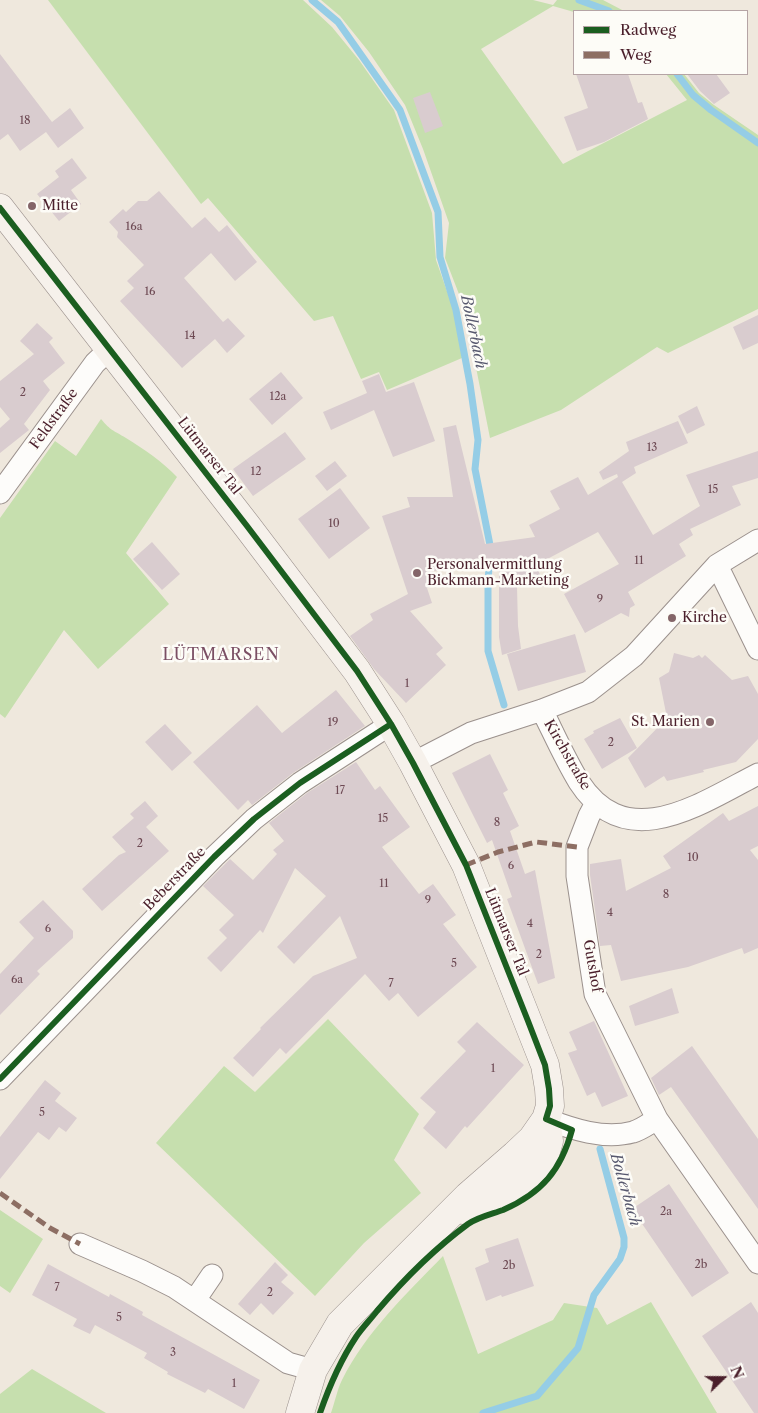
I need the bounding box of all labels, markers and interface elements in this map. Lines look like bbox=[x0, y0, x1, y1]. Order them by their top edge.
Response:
legend bbox=[573, 10, 748, 75]
text: Radweg bbox=[620, 20, 676, 39]
text: Weg bbox=[620, 45, 651, 64]
house number: 18 bbox=[19, 114, 31, 128]
place label: Mitte bbox=[42, 198, 78, 214]
marker: Mitte bbox=[26, 200, 38, 212]
house number: 16a bbox=[126, 220, 142, 234]
house number: 16 bbox=[144, 285, 156, 299]
water label: Bollerbach bbox=[456, 293, 490, 371]
house number: 14 bbox=[185, 329, 195, 343]
street label: Feldstraße bbox=[26, 385, 82, 453]
house number: 2 bbox=[20, 386, 26, 400]
house number: 12a bbox=[270, 390, 286, 404]
street label: Lütmarser Tal bbox=[174, 414, 244, 498]
house number: 13 bbox=[647, 441, 657, 455]
house number: 12 bbox=[251, 465, 261, 479]
house number: 15 bbox=[708, 483, 718, 497]
house number: 10 bbox=[328, 517, 340, 531]
house number: 11 bbox=[634, 554, 644, 568]
place label: Personalvermittlung Bickmann-Marketing bbox=[427, 557, 569, 590]
marker: Personalvermittlung Bickmann-Marketing bbox=[411, 567, 423, 579]
house number: 9 bbox=[597, 593, 603, 607]
place label: Kirche bbox=[682, 610, 727, 626]
marker: Kirche bbox=[666, 612, 678, 624]
district label: LÜTMARSEN bbox=[161, 645, 281, 665]
house number: 1 bbox=[405, 677, 409, 691]
place label: St. Marien bbox=[631, 714, 700, 730]
house number: 19 bbox=[327, 716, 339, 730]
marker: St. Marien bbox=[704, 716, 716, 728]
street label: Kirchstraße bbox=[540, 717, 594, 793]
house number: 2 bbox=[608, 736, 614, 750]
house number: 17 bbox=[335, 784, 345, 798]
house number: 15 bbox=[378, 812, 388, 826]
house number: 8 bbox=[494, 816, 500, 830]
house number: 2 bbox=[137, 837, 143, 851]
street label: Beberstraße bbox=[141, 844, 209, 914]
house number: 10 bbox=[687, 851, 699, 865]
house number: 6 bbox=[508, 859, 514, 873]
house number: 11 bbox=[379, 877, 389, 891]
street label: Lütmarser Tal bbox=[481, 886, 531, 978]
house number: 8 bbox=[663, 888, 669, 902]
house number: 9 bbox=[425, 894, 431, 908]
house number: 4 bbox=[607, 906, 613, 920]
house number: 4 bbox=[527, 917, 533, 931]
house number: 6 bbox=[45, 922, 51, 936]
street label: Gutshof bbox=[579, 938, 605, 994]
house number: 2 bbox=[536, 948, 542, 962]
house number: 5 bbox=[451, 957, 457, 971]
house number: 6a bbox=[11, 973, 23, 987]
house number: 7 bbox=[388, 977, 394, 991]
house number: 1 bbox=[491, 1062, 495, 1076]
house number: 5 bbox=[39, 1106, 45, 1120]
water label: Bollerbach bbox=[606, 1151, 644, 1229]
house number: 2a bbox=[660, 1205, 672, 1219]
house number: 2b bbox=[695, 1258, 707, 1272]
house number: 2b bbox=[503, 1259, 515, 1273]
house number: 7 bbox=[54, 1281, 60, 1295]
house number: 2 bbox=[267, 1286, 273, 1300]
house number: 5 bbox=[116, 1311, 122, 1325]
house number: 3 bbox=[170, 1346, 176, 1360]
north arrow bbox=[698, 1353, 748, 1403]
text: N bbox=[726, 1363, 748, 1381]
house number: 1 bbox=[232, 1377, 236, 1391]

